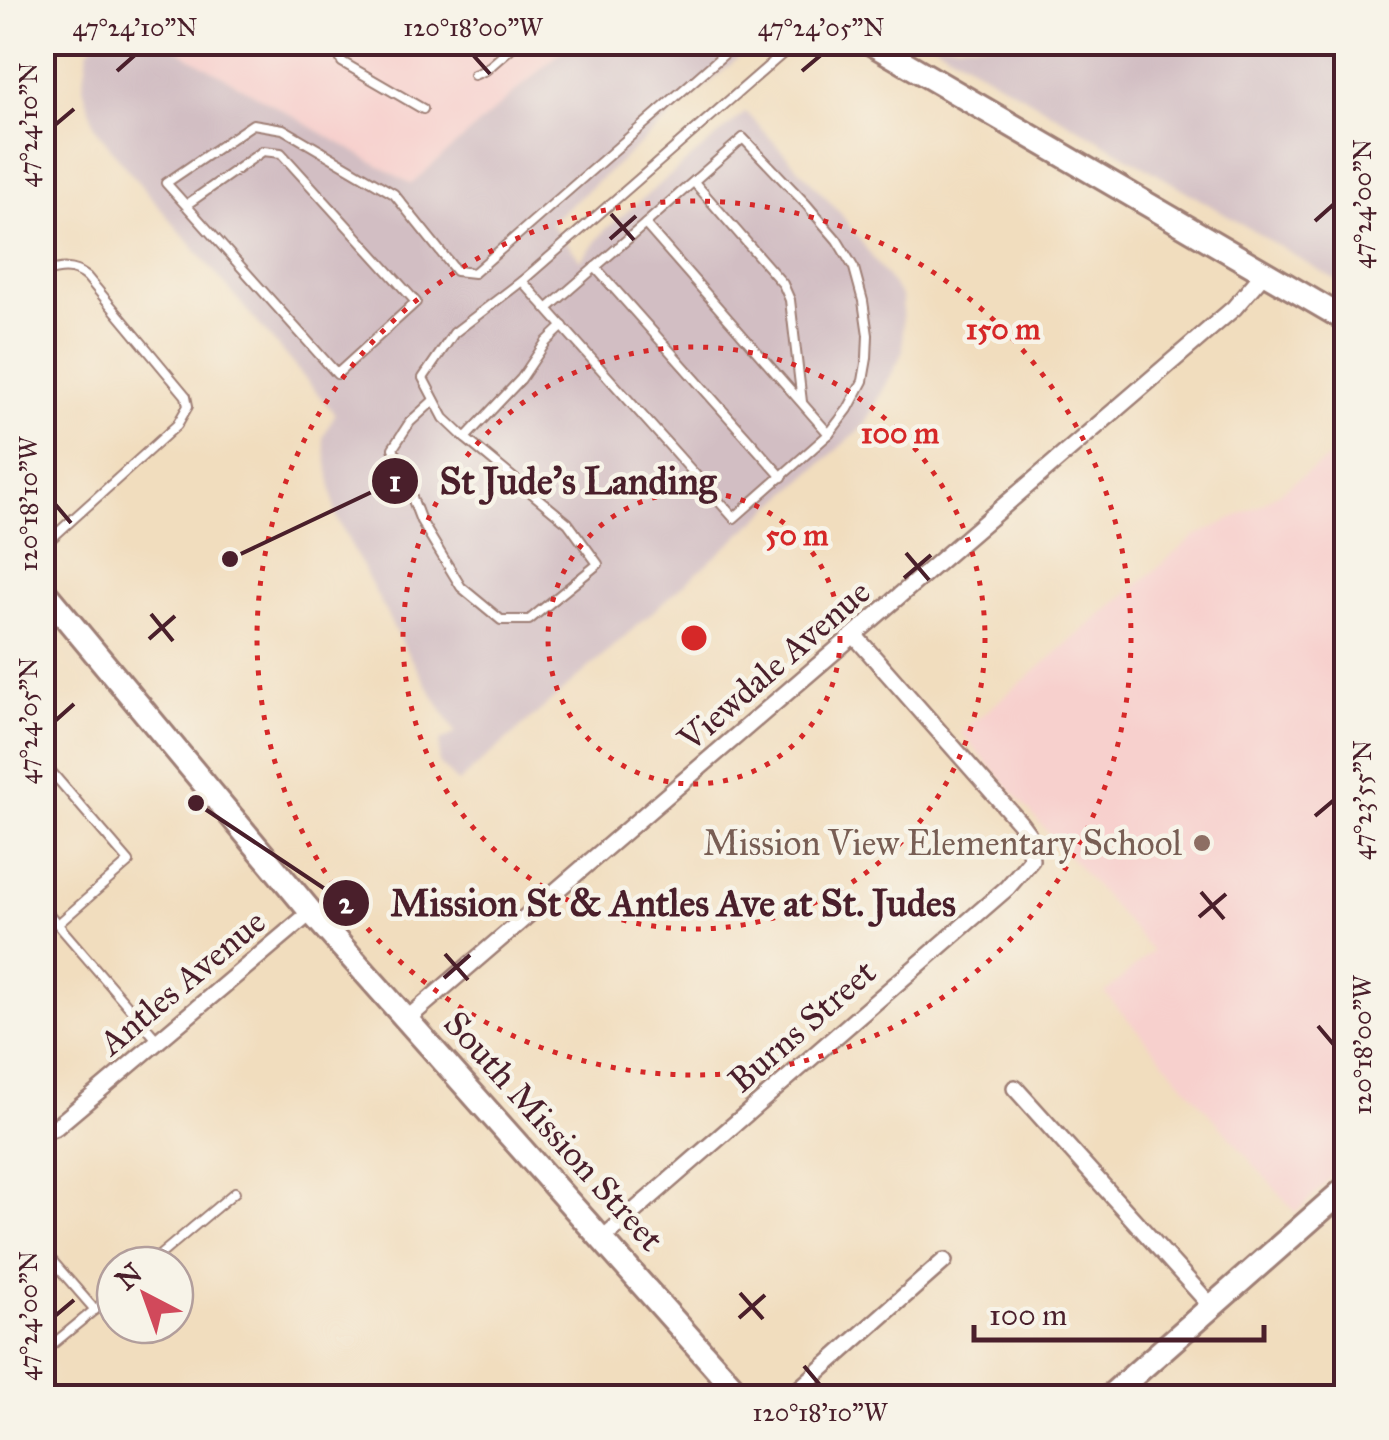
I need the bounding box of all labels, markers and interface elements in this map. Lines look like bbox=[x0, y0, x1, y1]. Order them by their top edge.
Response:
text: 47°24'10"N bbox=[73, 12, 197, 43]
text: 120°18'00"W bbox=[403, 12, 544, 43]
text: 47°24'05"N bbox=[758, 12, 884, 43]
text: 47°24'10"N bbox=[13, 63, 44, 187]
text: 47°24'00"N bbox=[1347, 139, 1378, 269]
text: 150 m bbox=[966, 311, 1041, 347]
text: 100 m bbox=[861, 415, 940, 451]
text: 120°18'10"W bbox=[13, 435, 44, 571]
callout: St Jude's Landing bbox=[370, 447, 736, 515]
text: St Jude's Landing bbox=[440, 458, 718, 505]
text: 1 bbox=[389, 463, 401, 499]
text: 50 m bbox=[765, 517, 829, 553]
street label: Viewdale Avenue bbox=[669, 570, 879, 761]
centre of rings bbox=[676, 620, 712, 656]
text: 47°24'05"N bbox=[13, 658, 44, 784]
text: 47°23'55"N bbox=[1347, 740, 1378, 860]
place label: Mission View Elementary School bbox=[703, 822, 1183, 865]
marker: Mission View Elementary School bbox=[1191, 832, 1213, 854]
callout: Mission St & Antles Ave at St. Judes bbox=[321, 869, 976, 937]
text: Mission St & Antles Ave at St. Judes bbox=[390, 880, 956, 927]
text: 2 bbox=[339, 885, 355, 921]
street label: Antles Avenue bbox=[89, 900, 274, 1066]
street label: Burns Street bbox=[720, 951, 885, 1102]
text: 120°18'00"W bbox=[1347, 974, 1378, 1115]
street label: South Mission Street bbox=[435, 1002, 673, 1260]
north arrow bbox=[95, 1245, 195, 1345]
text: 47°24'00"N bbox=[13, 1251, 44, 1381]
text: N bbox=[108, 1255, 150, 1298]
scale bar bbox=[974, 1280, 1264, 1342]
text: 100 m bbox=[989, 1297, 1067, 1333]
text: 120°18'10"W bbox=[753, 1397, 889, 1428]

